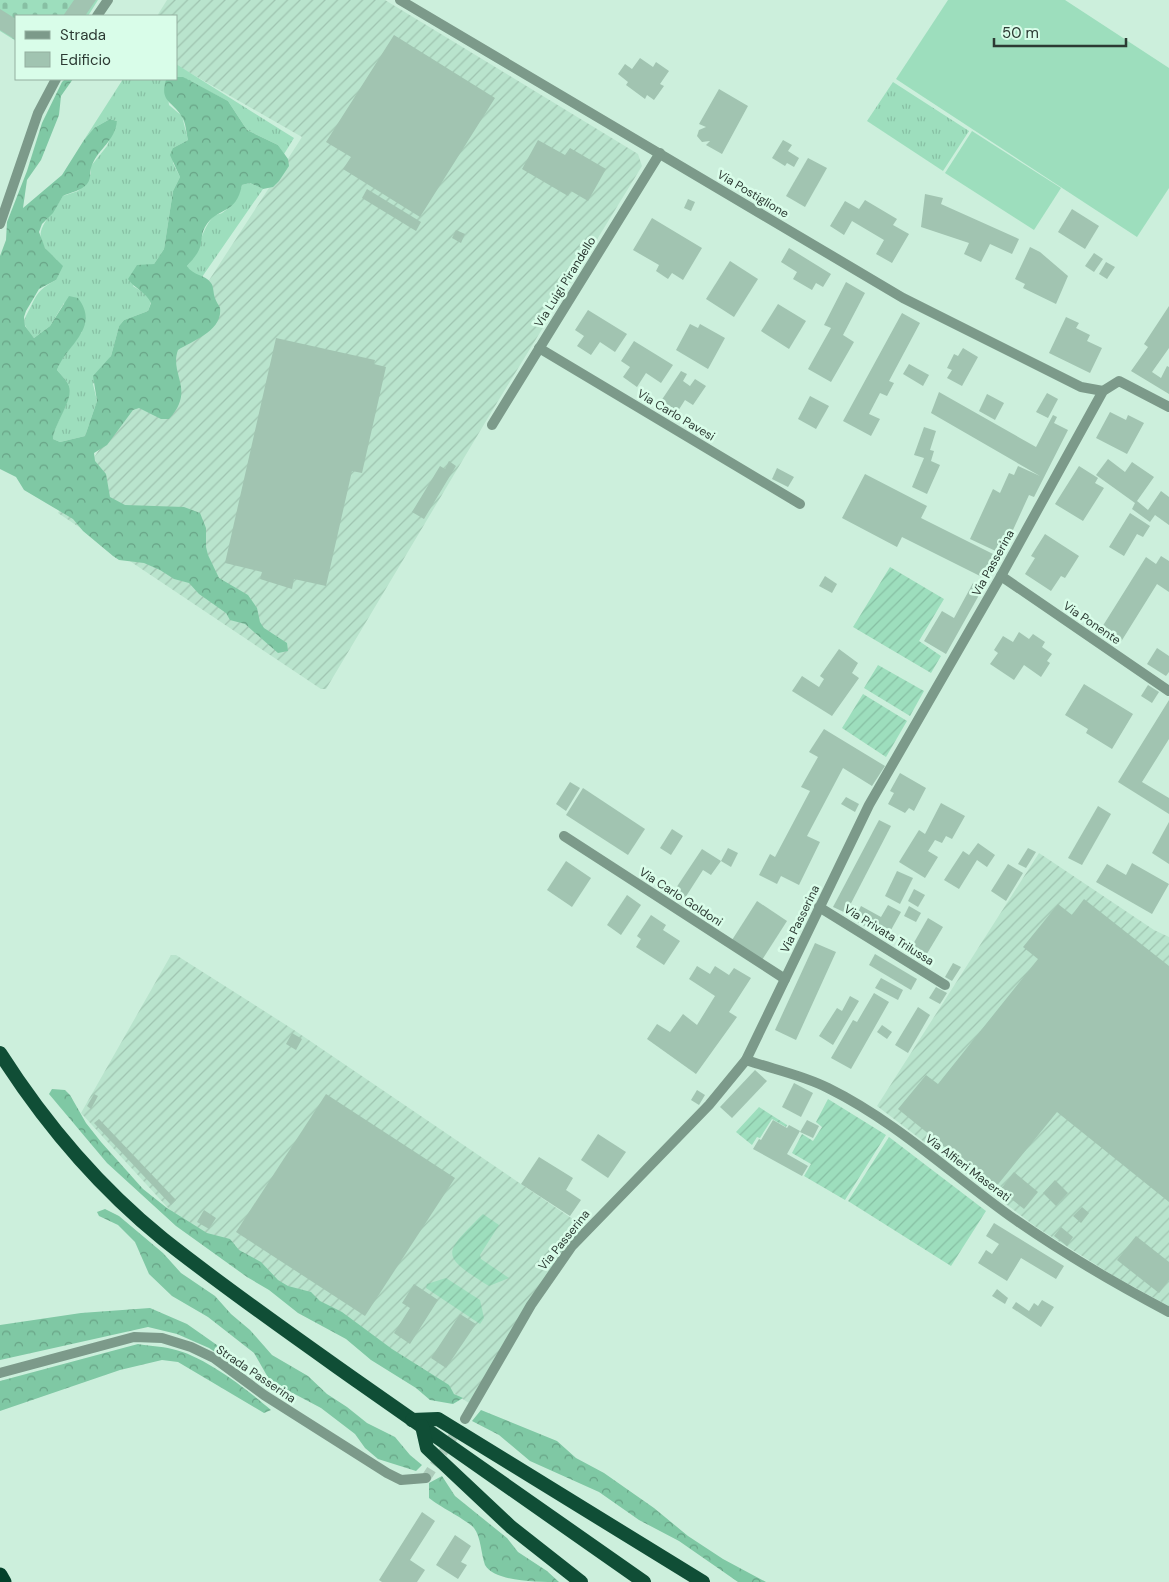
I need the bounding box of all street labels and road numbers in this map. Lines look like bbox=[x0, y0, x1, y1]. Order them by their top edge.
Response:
street label: Via Postiglione bbox=[714, 166, 792, 222]
street label: Via Luigi Pirandello bbox=[531, 234, 599, 330]
street label: Via Carlo Pavesi bbox=[634, 386, 718, 445]
street label: Via Passerina bbox=[968, 527, 1018, 599]
street label: Via Ponente bbox=[1060, 598, 1124, 648]
street label: Via Carlo Goldoni bbox=[636, 864, 726, 930]
street label: Via Passerina bbox=[777, 882, 823, 956]
street label: Via Privata Trilussa bbox=[841, 901, 937, 969]
street label: Via Alfieri Maserati bbox=[922, 1131, 1014, 1206]
street label: Via Passerina bbox=[535, 1206, 593, 1274]
street label: Strada Passerina bbox=[213, 1341, 299, 1407]

